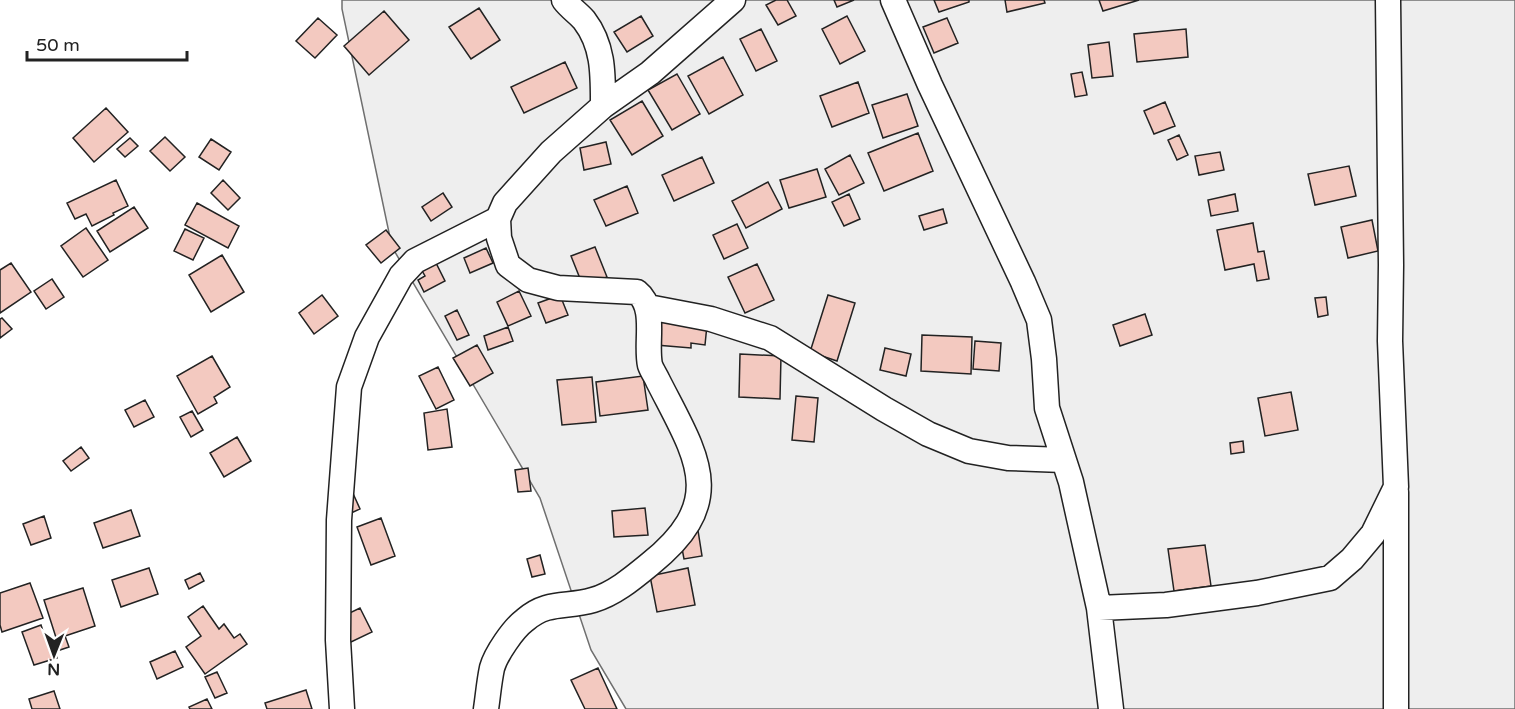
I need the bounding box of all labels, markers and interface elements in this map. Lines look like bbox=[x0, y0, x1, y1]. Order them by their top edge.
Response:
scale bar bbox=[27, 24, 188, 62]
text: 50 m bbox=[36, 34, 80, 56]
north arrow bbox=[24, 625, 84, 685]
text: N bbox=[47, 659, 60, 679]

